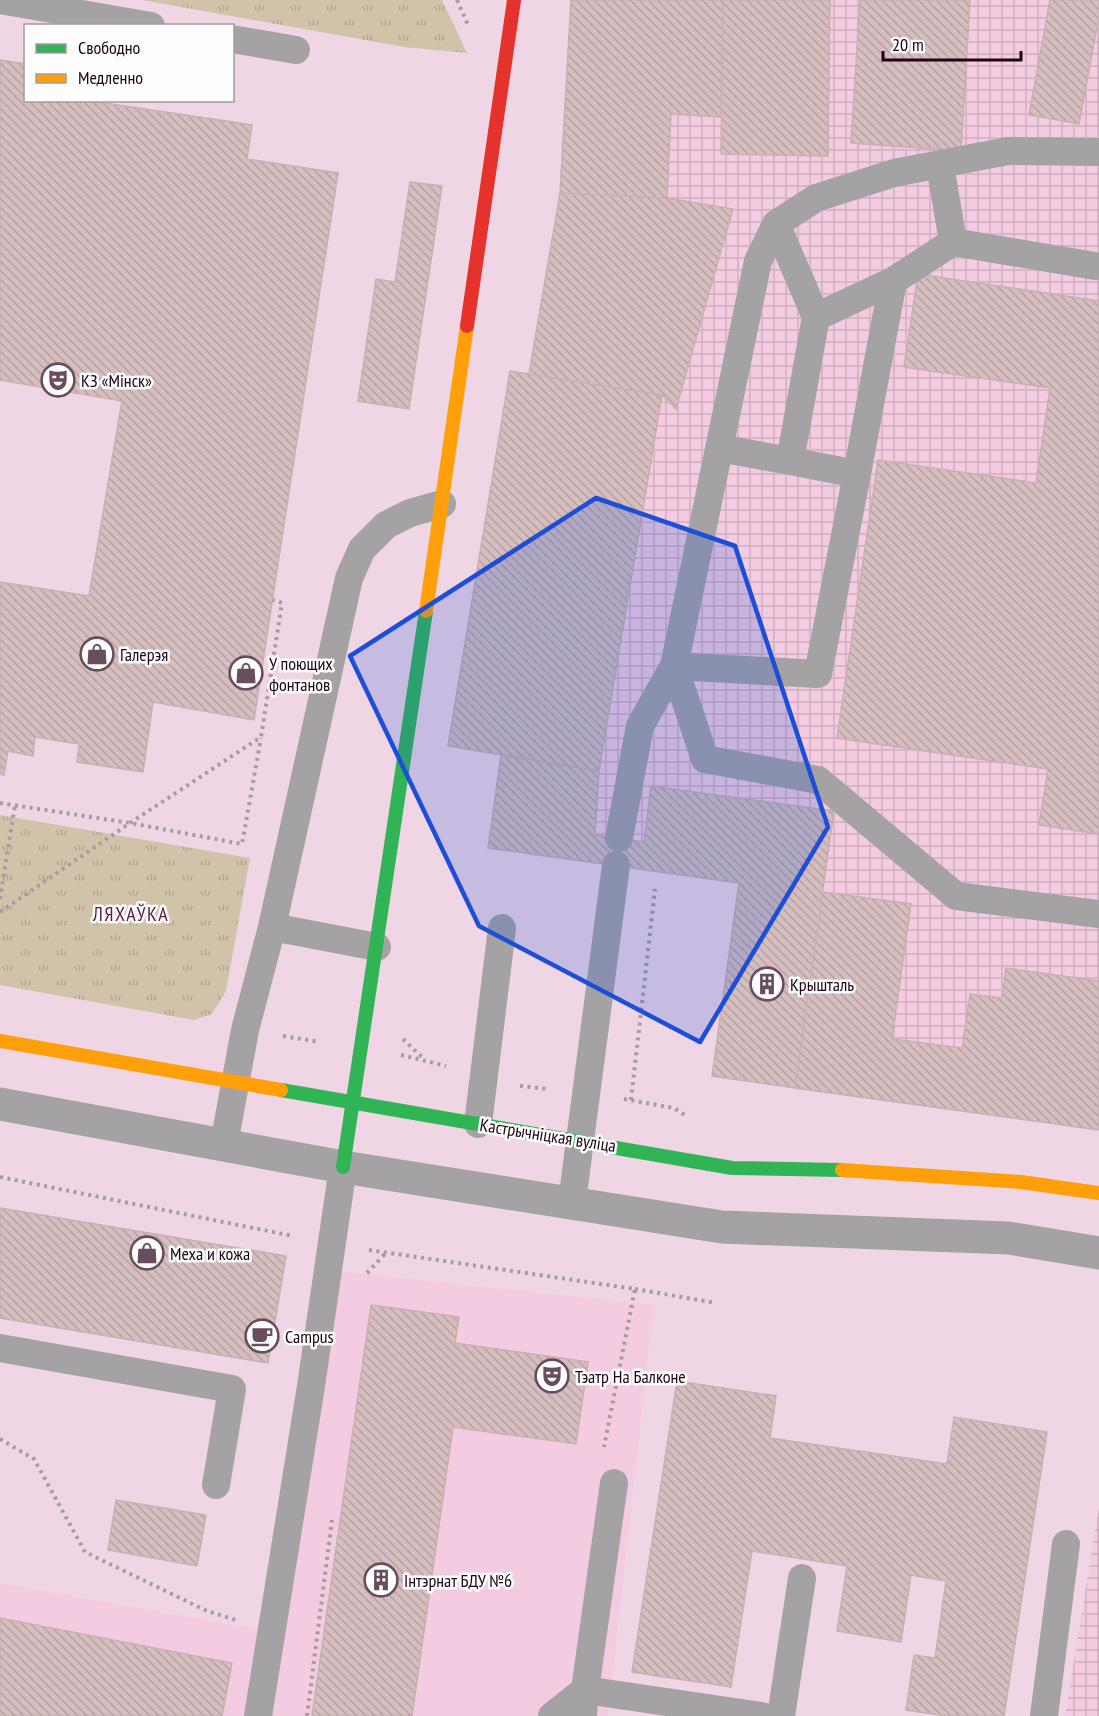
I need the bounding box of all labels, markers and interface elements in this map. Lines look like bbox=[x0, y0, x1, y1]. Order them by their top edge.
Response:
legend bbox=[24, 24, 234, 102]
scale bar bbox=[883, 24, 1021, 62]
text: 20 m bbox=[892, 33, 924, 56]
text: Свободно bbox=[78, 36, 141, 59]
text: Медленно bbox=[78, 66, 143, 89]
theatre icon: КЗ «Мінск» bbox=[40, 362, 76, 398]
place label: КЗ «Мінск» bbox=[81, 369, 152, 392]
shop icon: Галерэя bbox=[79, 636, 115, 672]
place label: Галерэя bbox=[120, 643, 168, 666]
place label: У поющих фонтанов bbox=[269, 652, 333, 696]
shop icon: У поющих фонтанов bbox=[228, 655, 264, 691]
district label: ЛЯХАЎКА bbox=[92, 901, 169, 927]
building icon: Крышталь bbox=[749, 966, 785, 1002]
place label: Крышталь bbox=[790, 973, 854, 996]
street label: Кастрычніцкая вуліца bbox=[478, 1113, 618, 1157]
shop icon: Меха и кожа bbox=[129, 1235, 165, 1271]
place label: Меха и кожа bbox=[170, 1242, 250, 1265]
cafe icon: Campus bbox=[244, 1318, 280, 1354]
place label: Campus bbox=[285, 1325, 334, 1348]
theatre icon: Тэатр На Балконе bbox=[534, 1358, 570, 1394]
place label: Тэатр На Балконе bbox=[575, 1365, 686, 1388]
building icon: Інтэрнат БДУ №6 bbox=[363, 1562, 399, 1598]
place label: Інтэрнат БДУ №6 bbox=[404, 1569, 512, 1592]

